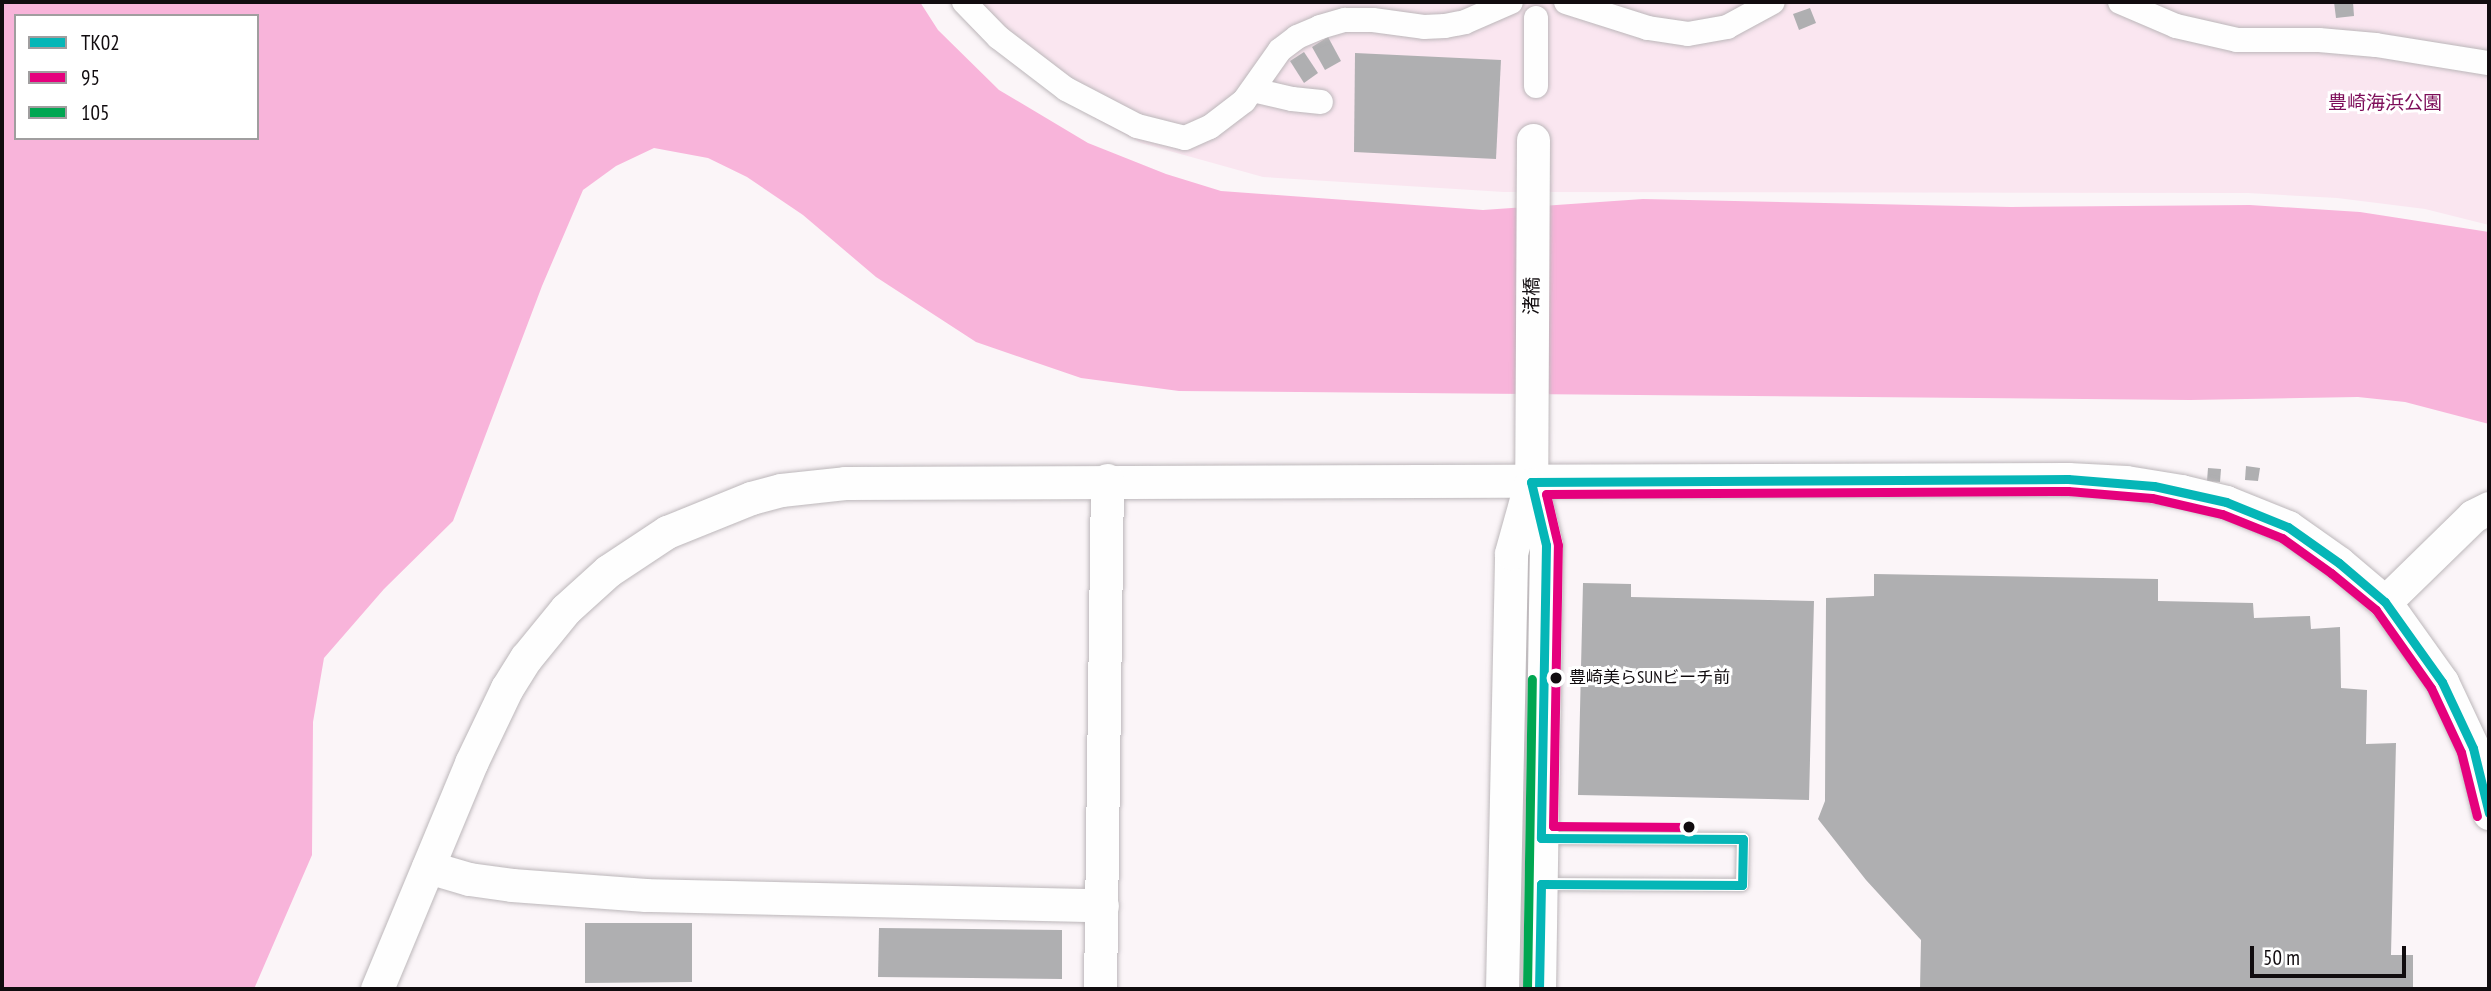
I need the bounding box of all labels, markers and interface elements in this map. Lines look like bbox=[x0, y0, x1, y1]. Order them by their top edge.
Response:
legend bbox=[14, 14, 259, 140]
text: TK02 bbox=[81, 29, 120, 56]
text: 95 bbox=[81, 64, 100, 91]
park label: 豊崎海浜公園 bbox=[2328, 92, 2442, 114]
text: 105 bbox=[81, 99, 109, 126]
street label: 渚橋 bbox=[1520, 277, 1544, 315]
place label: 豊崎美らSUNビーチ前 bbox=[1569, 668, 1730, 688]
marker: 豊崎美らSUNビーチ前 bbox=[1549, 671, 1563, 685]
unlabelled marker bbox=[1682, 820, 1696, 834]
scale bar bbox=[2253, 932, 2409, 976]
text: 50 m bbox=[2263, 944, 2300, 971]

